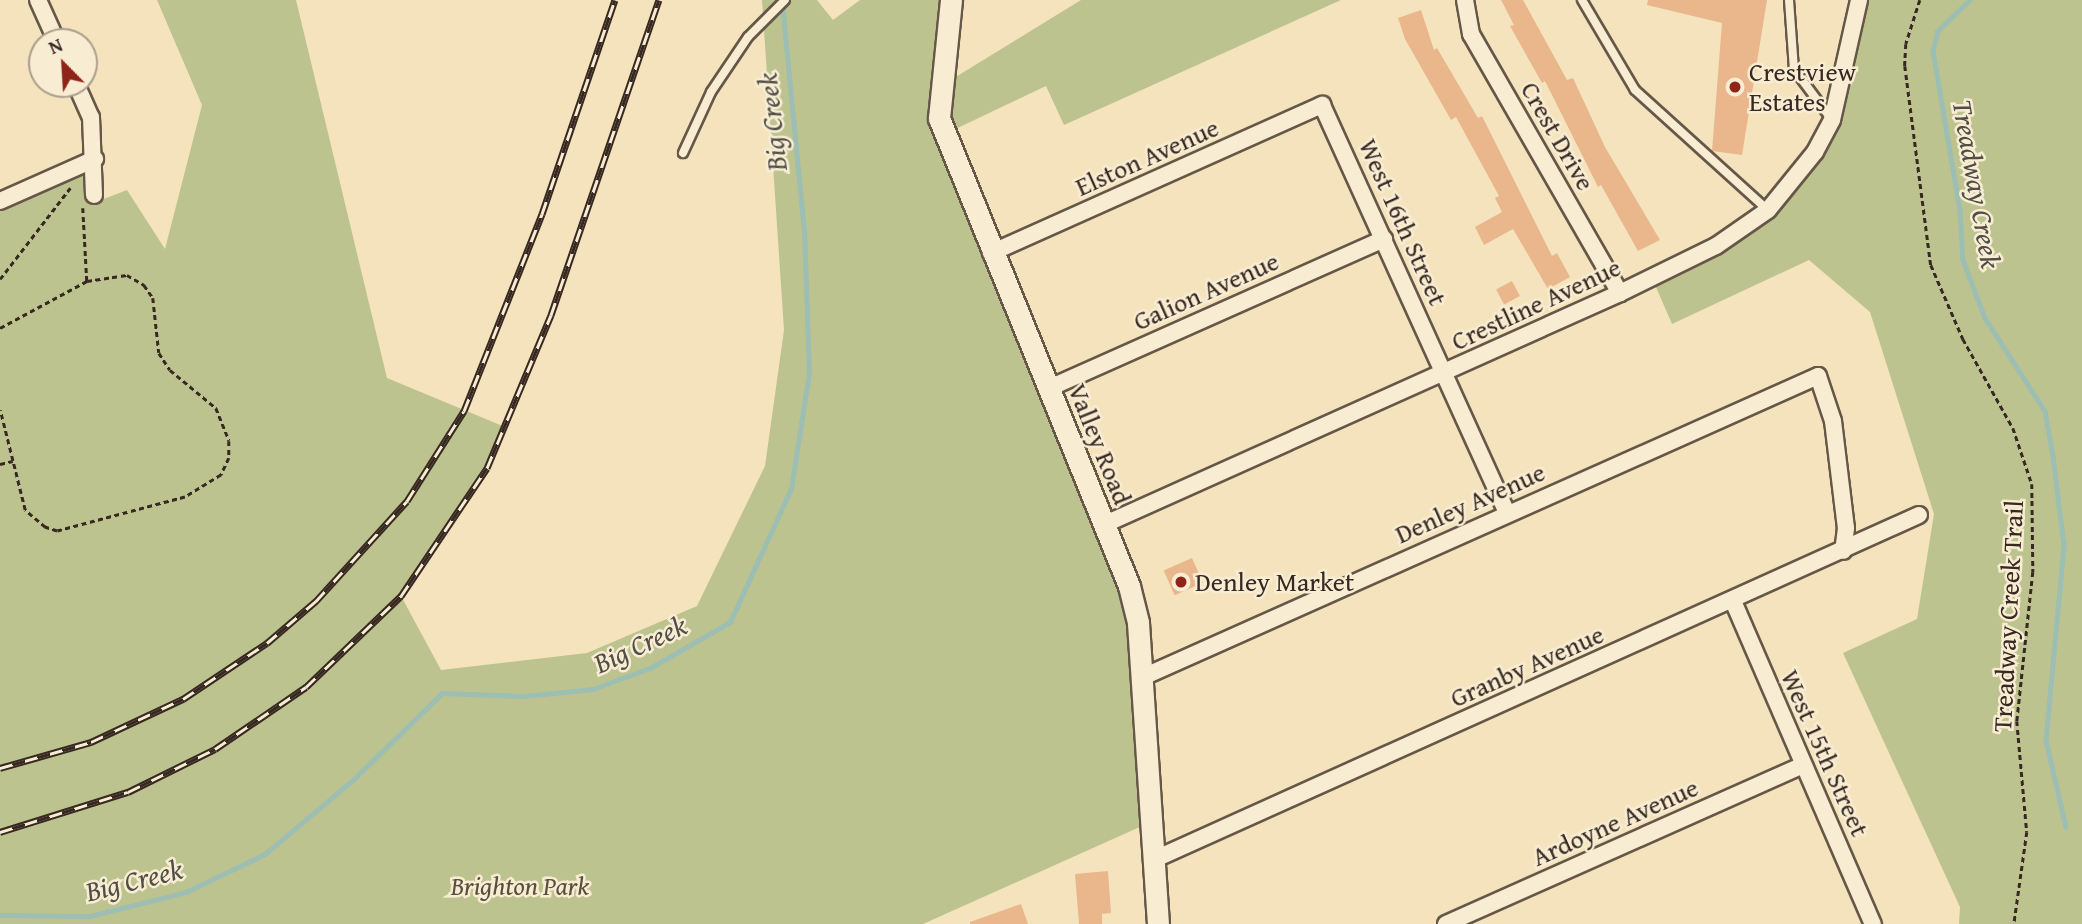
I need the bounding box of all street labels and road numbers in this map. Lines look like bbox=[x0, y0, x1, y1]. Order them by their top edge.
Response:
street label: Crest Drive bbox=[1514, 76, 1602, 196]
street label: Elston Avenue bbox=[1071, 112, 1223, 202]
street label: West 16th Street bbox=[1352, 134, 1454, 310]
street label: Galion Avenue bbox=[1129, 245, 1283, 337]
street label: Crestline Avenue bbox=[1446, 251, 1626, 357]
street label: Valley Road bbox=[1062, 379, 1138, 509]
street label: Denley Avenue bbox=[1390, 456, 1550, 550]
street label: Treadway Creek Trail bbox=[1986, 499, 2030, 733]
street label: Granby Avenue bbox=[1445, 618, 1609, 714]
street label: West 15th Street bbox=[1774, 665, 1876, 841]
street label: Ardoyne Avenue bbox=[1527, 771, 1703, 873]

